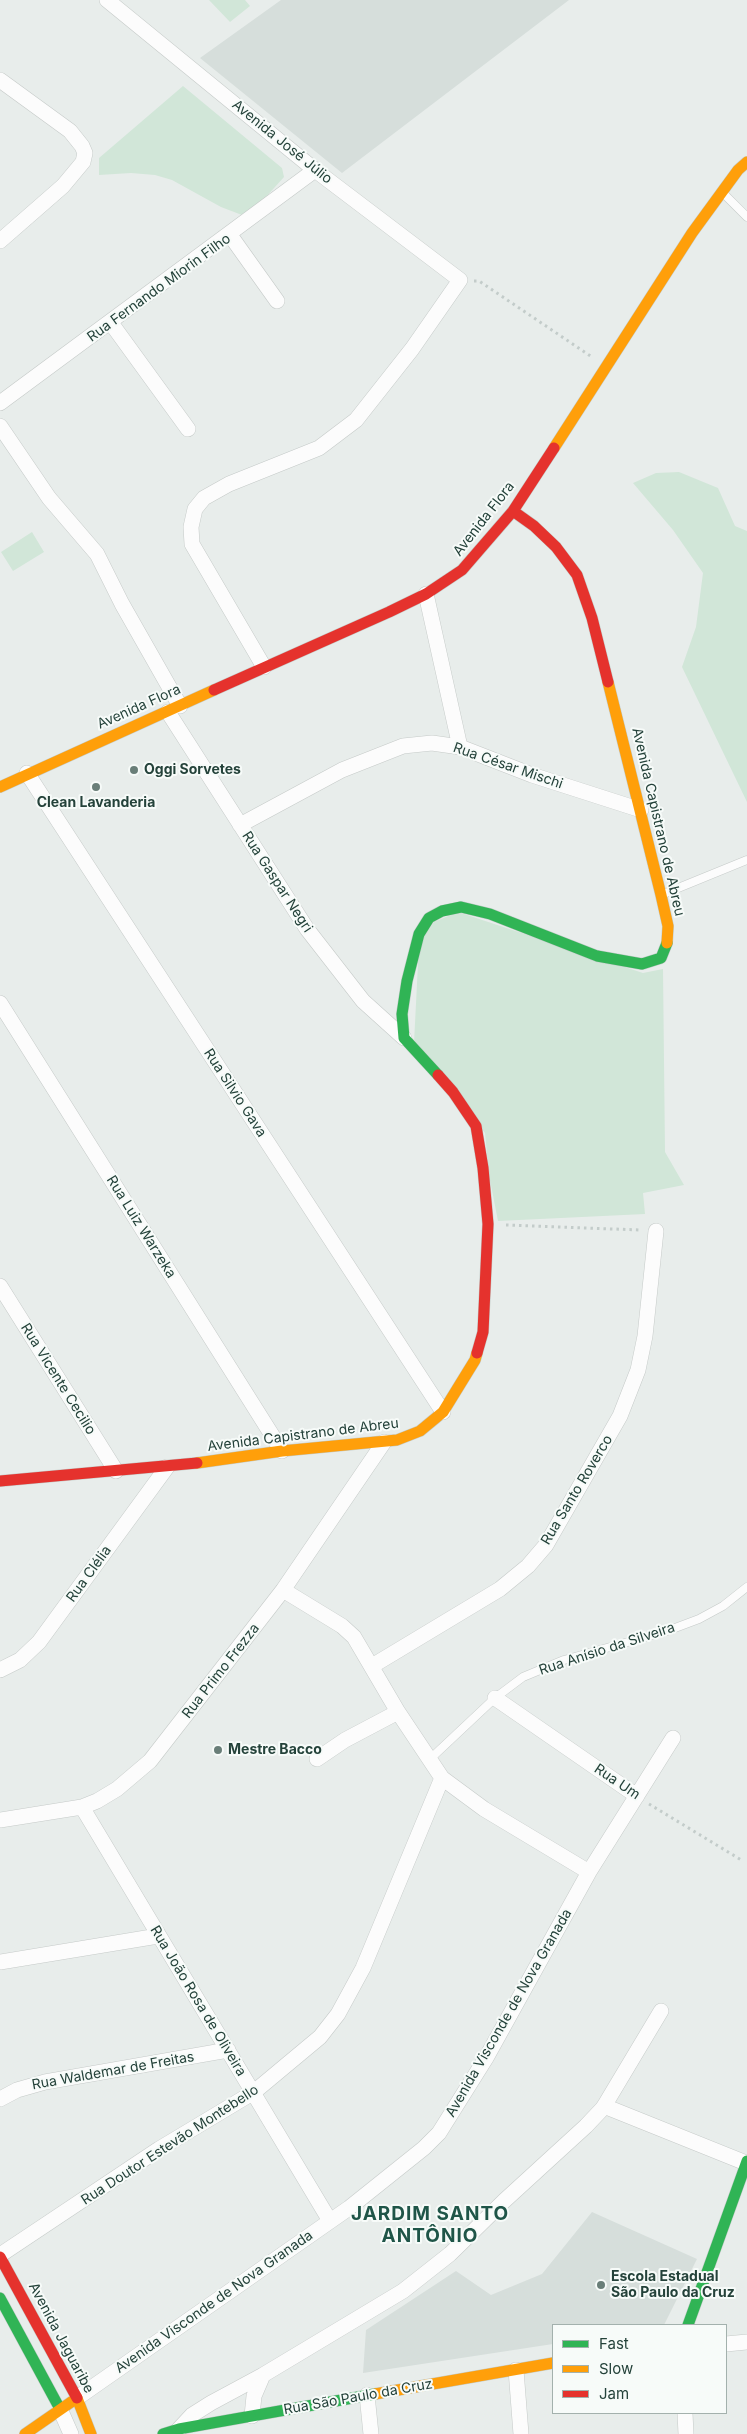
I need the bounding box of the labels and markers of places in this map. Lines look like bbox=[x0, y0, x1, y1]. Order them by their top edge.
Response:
place label: Oggi Sorvetes bbox=[144, 762, 241, 778]
marker: Oggi Sorvetes bbox=[128, 764, 140, 776]
marker: Clean Lavanderia bbox=[90, 781, 102, 793]
place label: Clean Lavanderia bbox=[37, 795, 155, 811]
place label: Mestre Bacco bbox=[228, 1742, 322, 1758]
marker: Mestre Bacco bbox=[212, 1744, 224, 1756]
place label: Escola Estadual São Paulo da Cruz bbox=[611, 2269, 735, 2302]
marker: Escola Estadual São Paulo da Cruz bbox=[595, 2279, 607, 2291]

